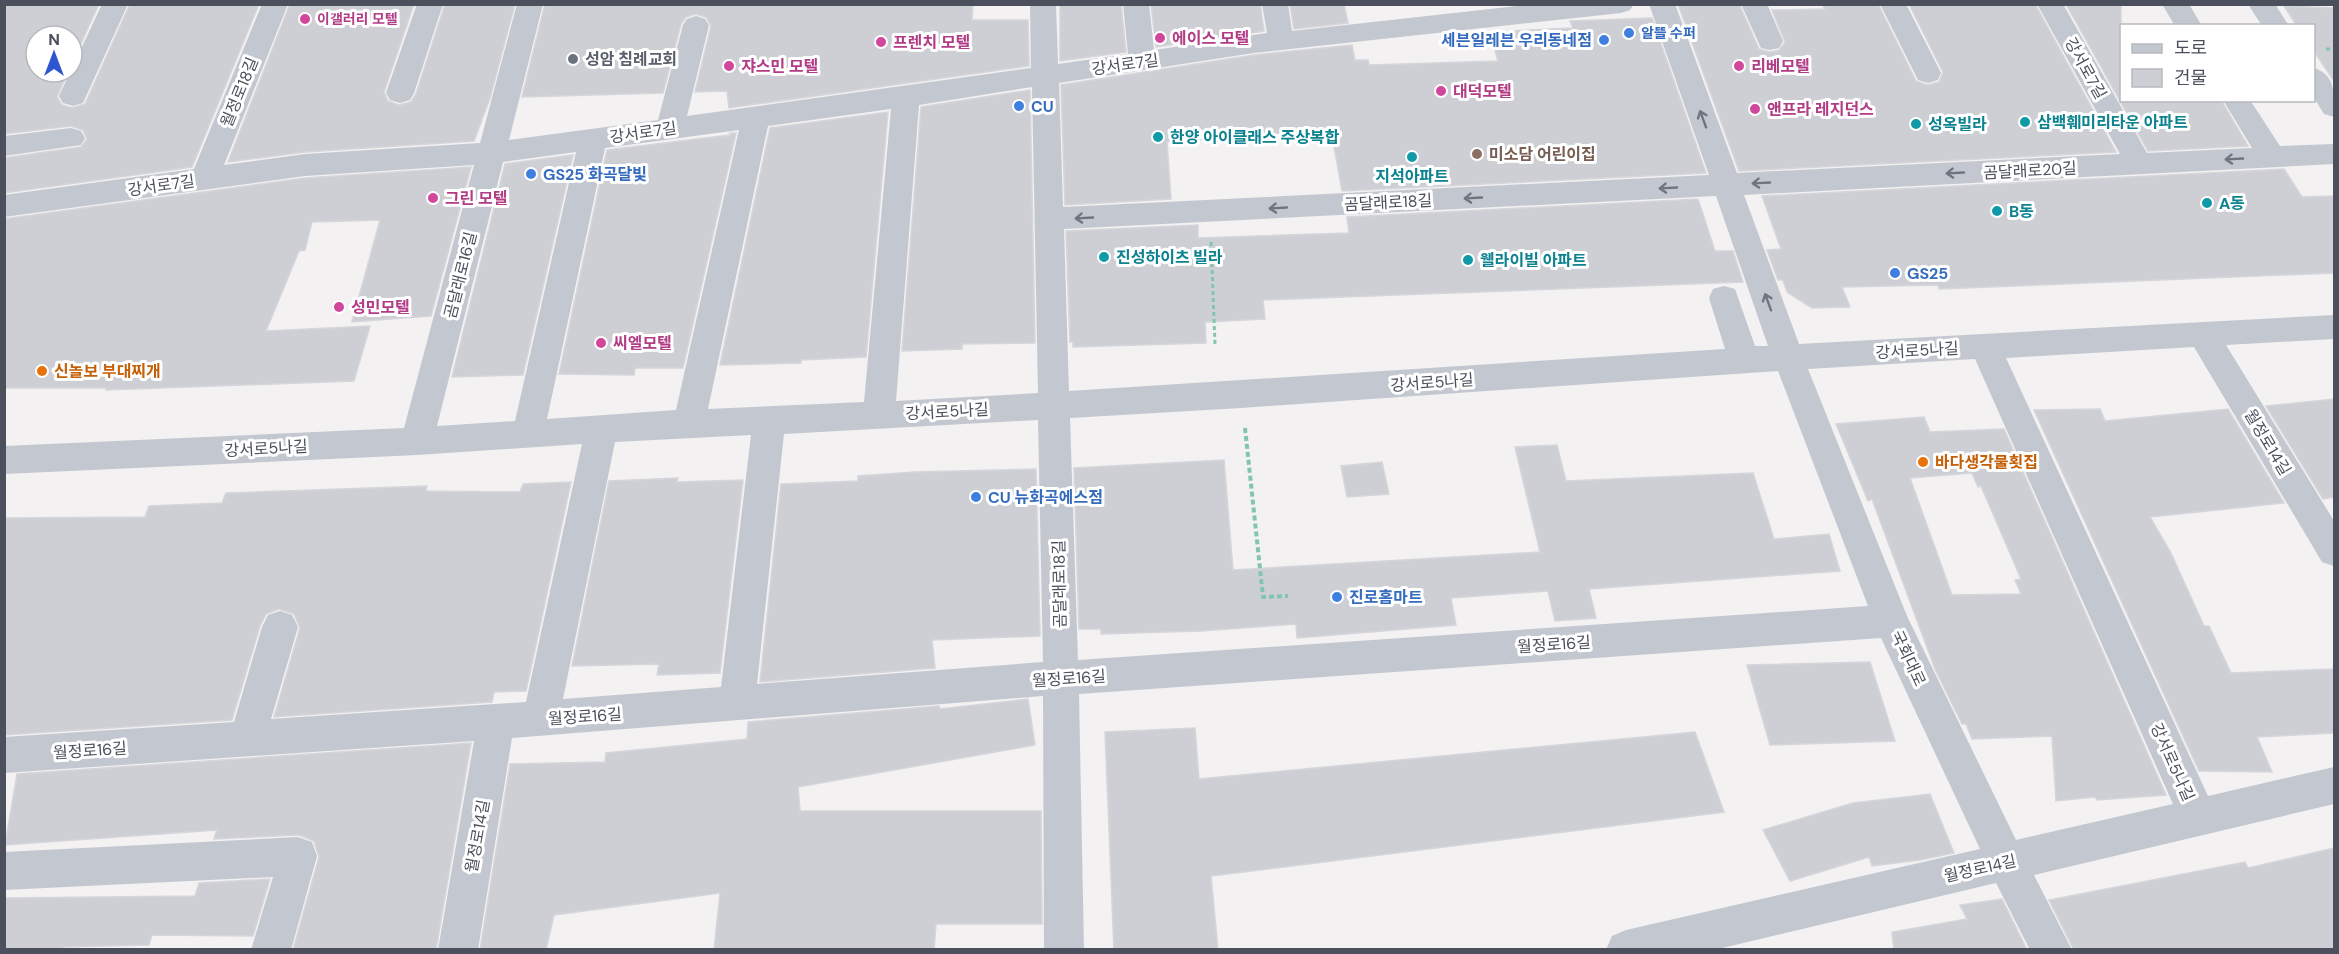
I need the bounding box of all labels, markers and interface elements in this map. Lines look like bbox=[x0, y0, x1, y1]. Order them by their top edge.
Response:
place label: 이갤러리 모텔 bbox=[317, 10, 398, 28]
marker: 이갤러리 모텔 bbox=[298, 12, 312, 26]
north arrow bbox=[24, 24, 84, 84]
place label: 알뜰 수퍼 bbox=[1641, 24, 1696, 42]
legend bbox=[2120, 24, 2315, 102]
marker: 알뜰 수퍼 bbox=[1622, 26, 1636, 40]
place label: 에이스 모텔 bbox=[1172, 28, 1249, 49]
text: N bbox=[48, 29, 60, 50]
place label: 세븐일레븐 우리동네점 bbox=[1441, 30, 1592, 51]
marker: 에이스 모텔 bbox=[1153, 31, 1167, 45]
place label: 프렌치 모텔 bbox=[893, 32, 970, 53]
marker: 세븐일레븐 우리동네점 bbox=[1597, 33, 1611, 47]
street label: 강서로7길 bbox=[2060, 34, 2111, 103]
marker: 프렌치 모텔 bbox=[874, 35, 888, 49]
text: 도로 bbox=[2174, 36, 2207, 60]
place label: 성암 침례교회 bbox=[585, 49, 677, 70]
street label: 강서로7길 bbox=[1090, 49, 1160, 80]
marker: 성암 침례교회 bbox=[566, 52, 580, 66]
street label: 월정로18길 bbox=[216, 54, 263, 130]
place label: 쟈스민 모텔 bbox=[741, 56, 818, 77]
place label: 리베모텔 bbox=[1751, 56, 1810, 77]
marker: 쟈스민 모텔 bbox=[722, 59, 736, 73]
marker: 리베모텔 bbox=[1732, 59, 1746, 73]
text: 건물 bbox=[2174, 66, 2207, 90]
place label: 대덕모텔 bbox=[1453, 81, 1512, 102]
marker: 대덕모텔 bbox=[1434, 84, 1448, 98]
place label: CU bbox=[1031, 96, 1054, 117]
marker: CU bbox=[1012, 99, 1026, 113]
place label: 앤프라 레지던스 bbox=[1767, 99, 1874, 120]
marker: 앤프라 레지던스 bbox=[1748, 102, 1762, 116]
one-way arrow bbox=[1696, 110, 1707, 128]
place label: 삼백훼미리타운 아파트 bbox=[2037, 112, 2188, 133]
place label: 성옥빌라 bbox=[1928, 114, 1987, 135]
marker: 삼백훼미리타운 아파트 bbox=[2018, 115, 2032, 129]
street label: 강서로7길 bbox=[608, 117, 678, 148]
marker: 성옥빌라 bbox=[1909, 117, 1923, 131]
place label: 한양 아이클래스 주상복합 bbox=[1170, 127, 1340, 148]
marker: 한양 아이클래스 주상복합 bbox=[1151, 130, 1165, 144]
place label: 미소담 어린이집 bbox=[1489, 144, 1596, 165]
marker: 미소담 어린이집 bbox=[1470, 147, 1484, 161]
marker: 지석아파트 bbox=[1405, 150, 1419, 164]
one-way arrow bbox=[2225, 154, 2245, 165]
street label: 곰달래로20길 bbox=[1983, 158, 2077, 183]
place label: GS25 화곡달빛 bbox=[543, 164, 647, 185]
place label: 지석아파트 bbox=[1375, 166, 1449, 187]
marker: GS25 화곡달빛 bbox=[524, 167, 538, 181]
one-way arrow bbox=[1946, 168, 1966, 179]
street label: 강서로7길 bbox=[126, 170, 196, 201]
one-way arrow bbox=[1751, 178, 1771, 189]
one-way arrow bbox=[1658, 183, 1678, 194]
place label: 그린 모텔 bbox=[445, 188, 508, 209]
street label: 곰달래로18길 bbox=[1343, 190, 1433, 215]
marker: 그린 모텔 bbox=[426, 191, 440, 205]
one-way arrow bbox=[1464, 193, 1484, 204]
place label: A동 bbox=[2219, 193, 2245, 214]
marker: A동 bbox=[2200, 196, 2214, 210]
place label: B동 bbox=[2009, 201, 2034, 222]
one-way arrow bbox=[1269, 202, 1289, 213]
marker: B동 bbox=[1990, 204, 2004, 218]
one-way arrow bbox=[1074, 212, 1094, 223]
street label: 곰달래로16길 bbox=[440, 230, 481, 321]
place label: 진성하이츠 빌라 bbox=[1116, 247, 1223, 268]
marker: 진성하이츠 빌라 bbox=[1097, 250, 1111, 264]
place label: 웰라이빌 아파트 bbox=[1480, 250, 1587, 271]
marker: 웰라이빌 아파트 bbox=[1461, 253, 1475, 267]
place label: GS25 bbox=[1907, 263, 1948, 284]
marker: GS25 bbox=[1888, 266, 1902, 280]
one-way arrow bbox=[1761, 293, 1772, 312]
place label: 성민모텔 bbox=[351, 297, 410, 318]
marker: 성민모텔 bbox=[332, 300, 346, 314]
place label: 씨엘모텔 bbox=[613, 333, 672, 354]
marker: 씨엘모텔 bbox=[594, 336, 608, 350]
street label: 강서로5나길 bbox=[1875, 338, 1959, 363]
place label: 신놀보 부대찌개 bbox=[54, 361, 161, 382]
marker: 신놀보 부대찌개 bbox=[35, 364, 49, 378]
street label: 강서로5나길 bbox=[1390, 369, 1474, 396]
street label: 강서로5나길 bbox=[905, 399, 989, 424]
street label: 월정로14길 bbox=[2240, 405, 2296, 479]
street label: 강서로5나길 bbox=[224, 436, 308, 461]
place label: 바다생각물횟집 bbox=[1935, 452, 2038, 473]
marker: 바다생각물횟집 bbox=[1916, 455, 1930, 469]
place label: CU 뉴화곡에스점 bbox=[988, 487, 1103, 508]
marker: CU 뉴화곡에스점 bbox=[969, 490, 983, 504]
street label: 곰달래로18길 bbox=[1048, 540, 1071, 628]
place label: 진로홈마트 bbox=[1349, 587, 1423, 608]
marker: 진로홈마트 bbox=[1330, 590, 1344, 604]
street label: 국회대로 bbox=[1887, 627, 1931, 690]
street label: 월정로16길 bbox=[1516, 631, 1592, 658]
street label: 월정로16길 bbox=[1031, 665, 1107, 692]
street label: 월정로16길 bbox=[547, 703, 623, 730]
street label: 강서로5나길 bbox=[2146, 720, 2199, 805]
street label: 월정로16길 bbox=[52, 737, 128, 764]
street label: 월정로14길 bbox=[461, 798, 494, 874]
street label: 월정로14길 bbox=[1942, 850, 2018, 887]

